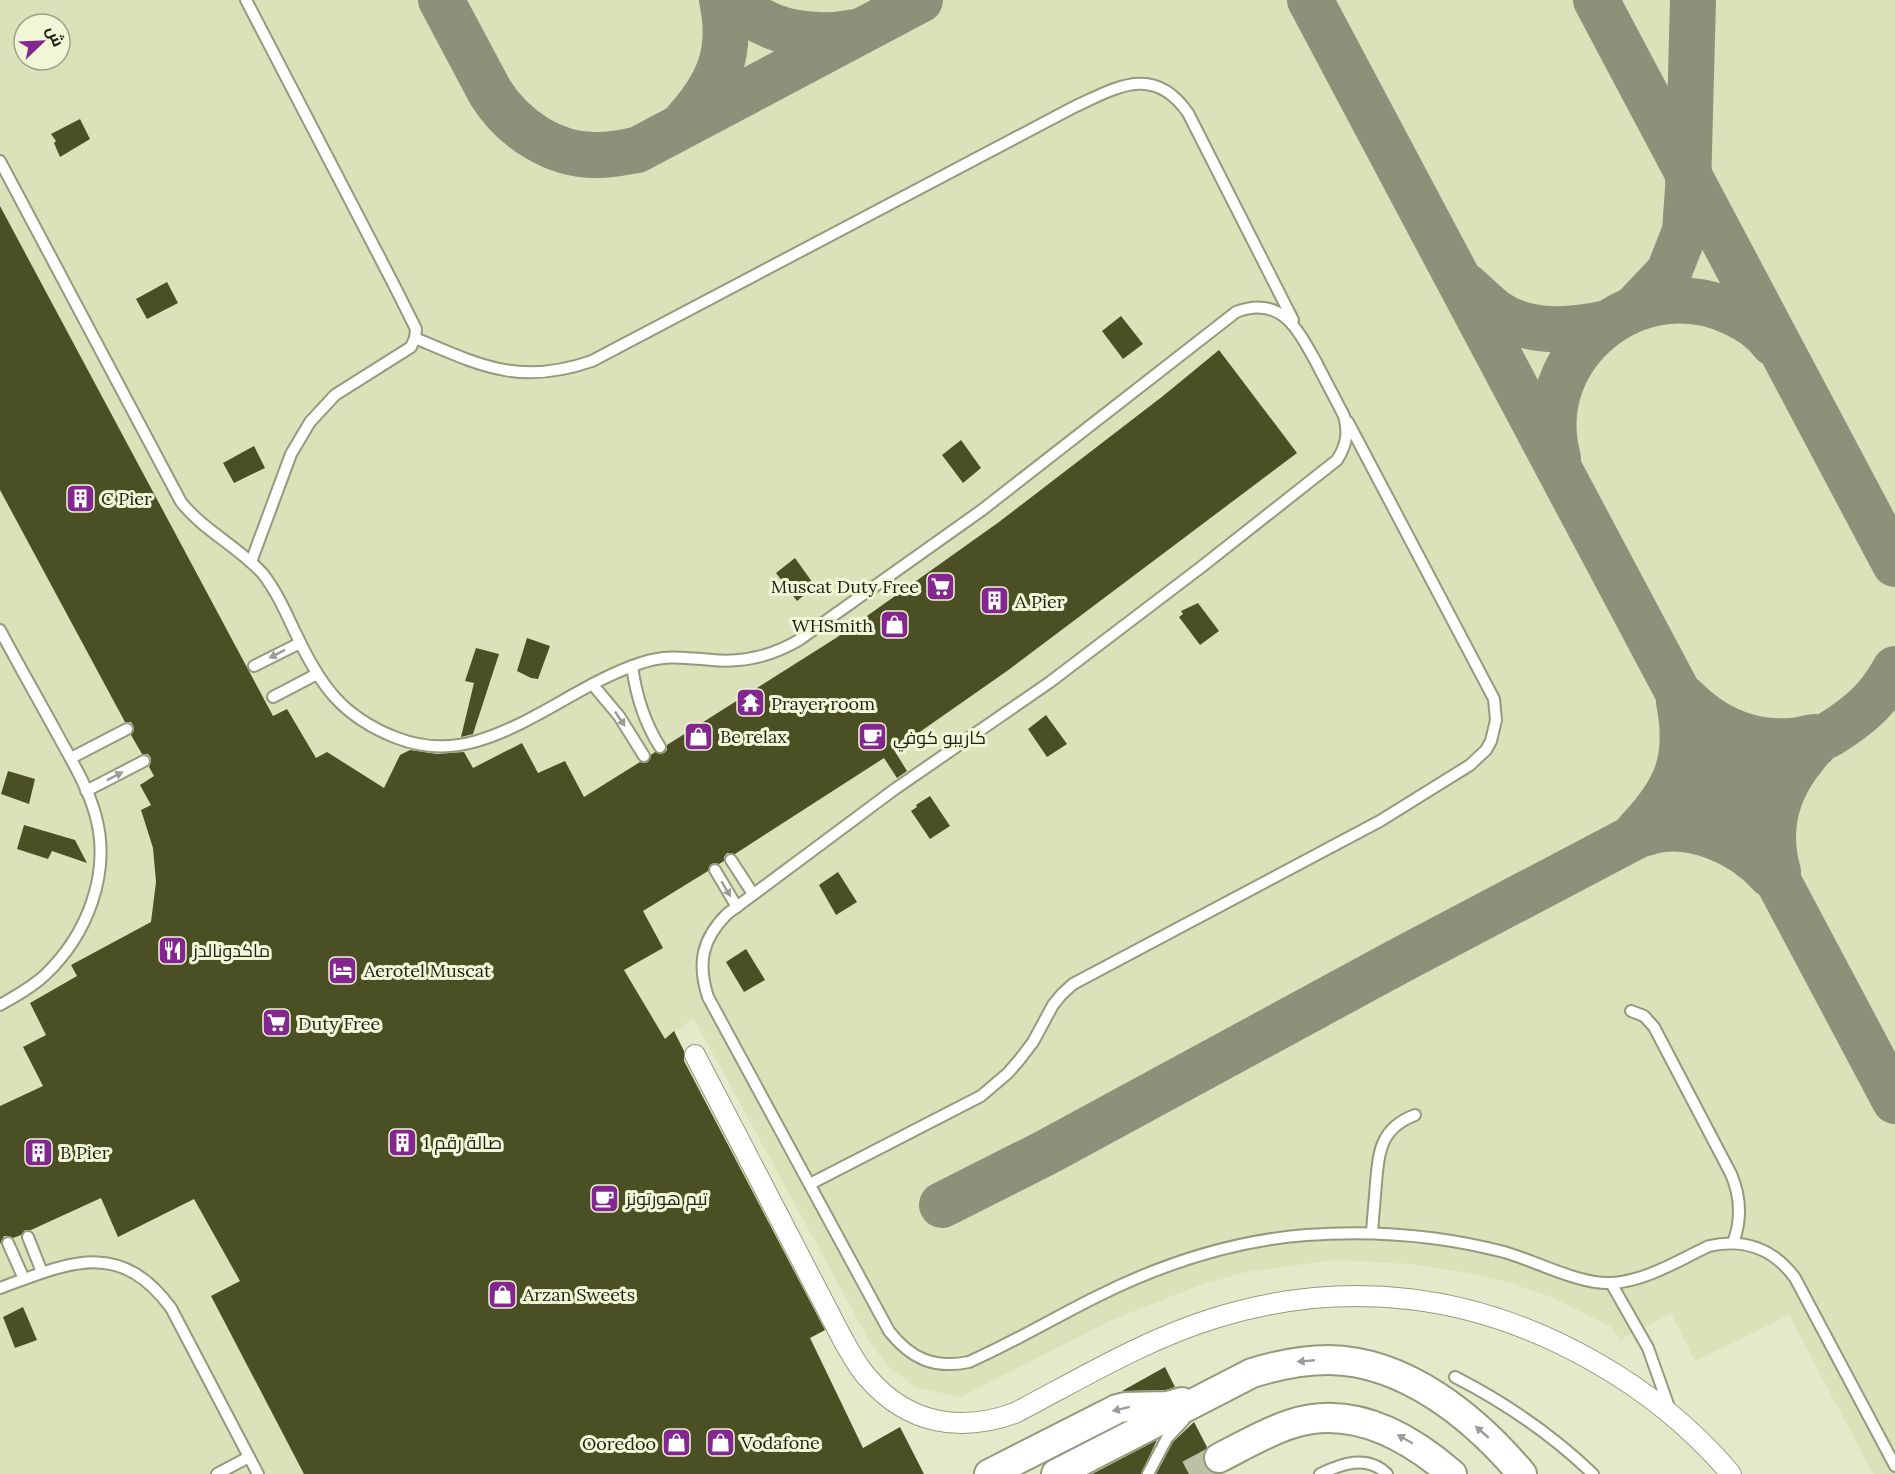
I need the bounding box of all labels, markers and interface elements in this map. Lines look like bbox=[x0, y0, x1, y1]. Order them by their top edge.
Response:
north arrow bbox=[12, 12, 72, 72]
text: ش bbox=[43, 23, 69, 49]
building icon: C Pier bbox=[64, 482, 96, 514]
place label: C Pier bbox=[101, 487, 152, 510]
supermarket icon: Muscat Duty Free bbox=[924, 570, 956, 602]
place label: Muscat Duty Free bbox=[771, 575, 919, 598]
building icon: A Pier bbox=[978, 585, 1010, 617]
place label: A Pier bbox=[1014, 590, 1065, 613]
shop icon: WHSmith bbox=[878, 609, 910, 641]
place label: WHSmith bbox=[792, 614, 873, 637]
one-way arrow bbox=[269, 649, 286, 659]
temple icon: Prayer room bbox=[734, 687, 766, 719]
place label: Prayer room bbox=[771, 692, 875, 715]
one-way arrow bbox=[615, 711, 626, 727]
shop icon: Be relax bbox=[683, 720, 715, 752]
cafe icon: كاريبو كوفي bbox=[856, 721, 888, 753]
place label: Be relax bbox=[720, 725, 787, 748]
place label: كاريبو كوفي bbox=[893, 726, 986, 752]
one-way arrow bbox=[107, 771, 124, 781]
one-way arrow bbox=[721, 881, 732, 897]
restaurant icon: ماكدونالدز bbox=[156, 934, 188, 966]
place label: ماكدونالدز bbox=[192, 939, 270, 962]
hotel icon: Aerotel Muscat bbox=[327, 954, 359, 986]
place label: Aerotel Muscat bbox=[363, 959, 491, 982]
supermarket icon: Duty Free bbox=[261, 1007, 293, 1039]
place label: Duty Free bbox=[298, 1012, 380, 1035]
building icon: صالة رقم 1 bbox=[386, 1126, 418, 1158]
place label: صالة رقم 1 bbox=[423, 1131, 502, 1155]
building icon: B Pier bbox=[23, 1136, 55, 1168]
place label: B Pier bbox=[60, 1141, 110, 1164]
cafe icon: تيم هورتونز bbox=[589, 1182, 621, 1214]
place label: تيم هورتونز bbox=[625, 1187, 708, 1211]
shop icon: Arzan Sweets bbox=[486, 1278, 518, 1310]
place label: Arzan Sweets bbox=[522, 1283, 635, 1306]
one-way arrow bbox=[1296, 1357, 1315, 1366]
one-way arrow bbox=[1112, 1405, 1130, 1415]
one-way arrow bbox=[1474, 1425, 1489, 1439]
shop icon: Vodafone bbox=[704, 1426, 736, 1458]
shop icon: Ooredoo bbox=[661, 1427, 693, 1459]
place label: Vodafone bbox=[740, 1431, 820, 1454]
place label: Ooredoo bbox=[582, 1432, 656, 1455]
one-way arrow bbox=[1397, 1434, 1413, 1445]

